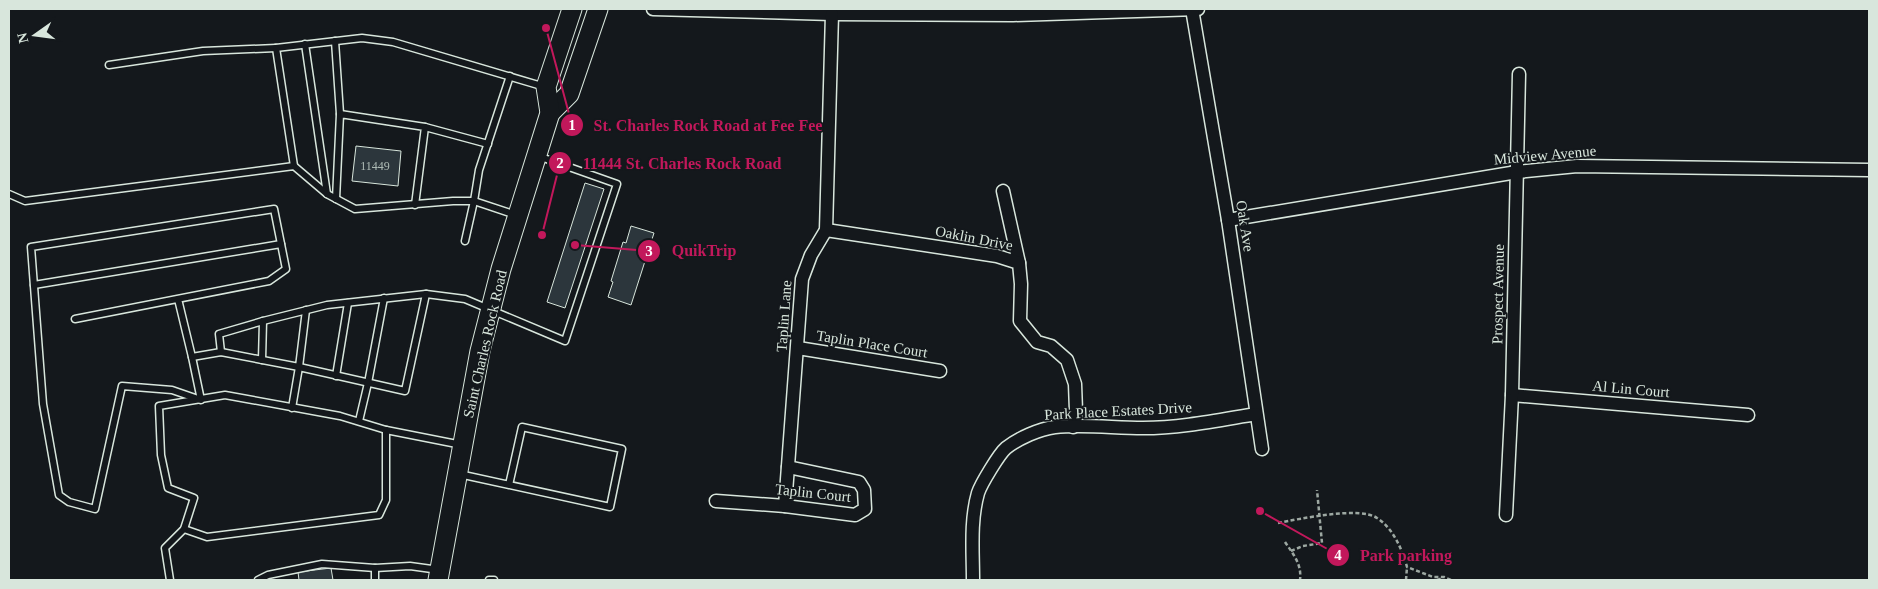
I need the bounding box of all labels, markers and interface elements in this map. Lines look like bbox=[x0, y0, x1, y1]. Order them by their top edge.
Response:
north arrow bbox=[10, 10, 60, 60]
text: N bbox=[14, 31, 31, 45]
callout: St. Charles Rock Road at Fee Fee bbox=[559, 110, 833, 141]
text: 1 bbox=[568, 117, 576, 133]
text: St. Charles Rock Road at Fee Fee bbox=[594, 117, 822, 134]
street label: Midview Avenue bbox=[1493, 143, 1597, 167]
callout: 11444 St. Charles Rock Road bbox=[548, 148, 791, 179]
text: 2 bbox=[556, 155, 564, 171]
text: 11444 St. Charles Rock Road bbox=[583, 155, 781, 172]
house number: 11449 bbox=[360, 159, 390, 173]
street label: Oak Ave bbox=[1233, 199, 1257, 253]
street label: Oaklin Drive bbox=[934, 223, 1015, 253]
callout: QuikTrip bbox=[637, 235, 747, 266]
text: QuikTrip bbox=[672, 242, 736, 260]
text: 3 bbox=[645, 243, 653, 259]
street label: Prospect Avenue bbox=[1489, 243, 1507, 344]
street label: Saint Charles Rock Road bbox=[460, 268, 510, 419]
street label: Taplin Lane bbox=[774, 279, 795, 352]
street label: Taplin Place Court bbox=[815, 327, 930, 361]
street label: Al Lin Court bbox=[1592, 378, 1671, 400]
street label: Park Place Estates Drive bbox=[1044, 399, 1193, 423]
street label: Taplin Court bbox=[774, 481, 852, 505]
callout: Park parking bbox=[1325, 540, 1462, 571]
text: 4 bbox=[1334, 547, 1342, 563]
text: Park parking bbox=[1360, 547, 1452, 565]

